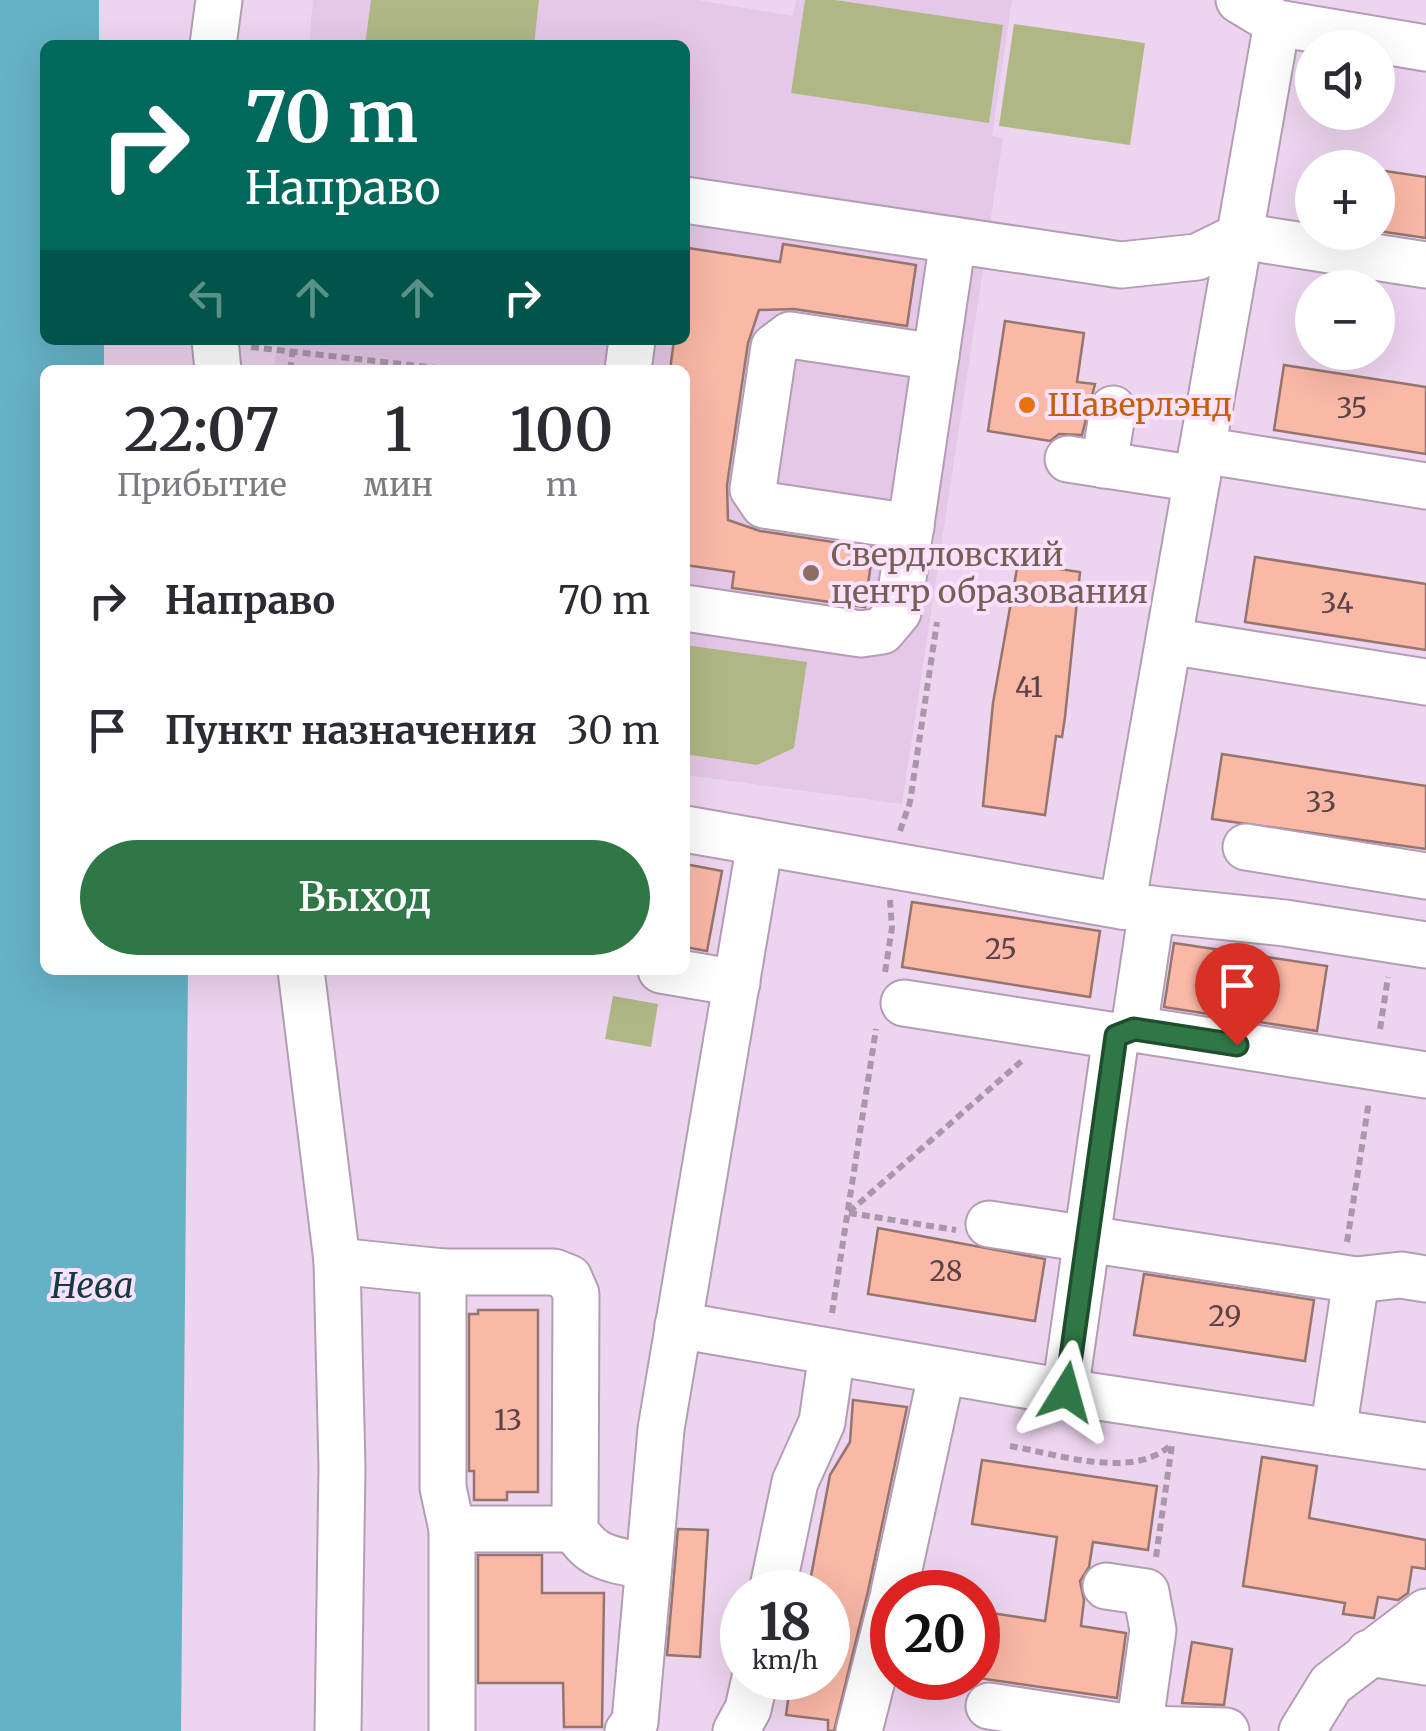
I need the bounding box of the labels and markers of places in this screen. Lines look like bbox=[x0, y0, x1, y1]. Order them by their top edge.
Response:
place label: Шаверлэнд bbox=[1047, 385, 1232, 425]
marker: Шаверлэнд bbox=[1016, 394, 1038, 416]
place label: Свердловский центр образования bbox=[831, 535, 1148, 612]
marker: Свердловский центр образования bbox=[800, 562, 822, 584]
pin bbox=[1195, 943, 1280, 1046]

